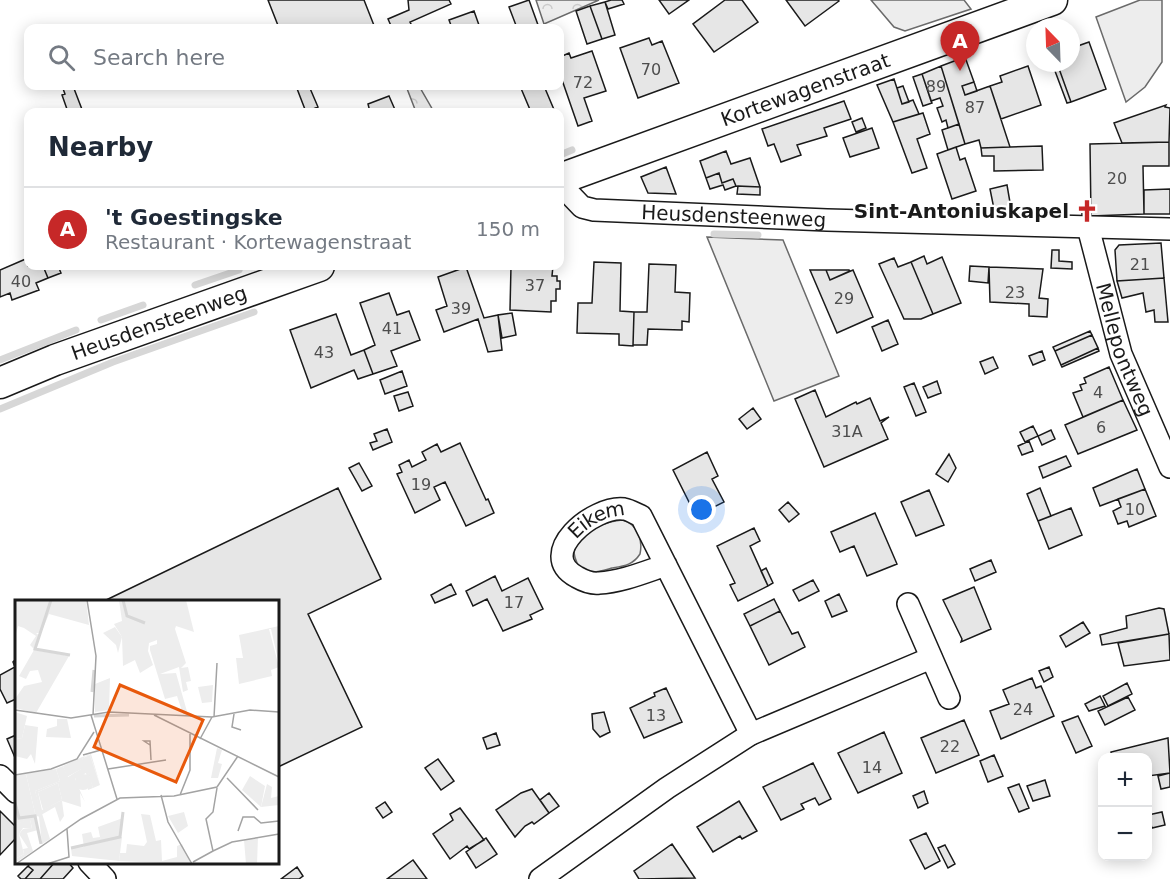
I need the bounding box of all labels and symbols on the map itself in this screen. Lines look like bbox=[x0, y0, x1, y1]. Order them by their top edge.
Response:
north arrow bbox=[1026, 18, 1080, 72]
pin: A bbox=[940, 22, 980, 71]
street label: Kortewagenstraat bbox=[718, 48, 893, 131]
house number: 70 bbox=[641, 60, 661, 79]
house number: 72 bbox=[573, 73, 593, 92]
house number: 89 bbox=[926, 77, 946, 96]
house number: 87 bbox=[965, 98, 985, 117]
house number: 20 bbox=[1107, 169, 1127, 188]
church icon: Sint-Antoniuskapel bbox=[1074, 198, 1100, 224]
place label: Sint-Antoniuskapel bbox=[854, 199, 1069, 223]
street label: Heusdensteenweg bbox=[641, 200, 827, 232]
house number: 21 bbox=[1130, 255, 1150, 274]
house number: 40 bbox=[11, 272, 31, 291]
house number: 37 bbox=[525, 276, 545, 295]
street label: Mellepontweg bbox=[1091, 280, 1159, 420]
street label: Heusdensteenweg bbox=[68, 281, 250, 365]
house number: 23 bbox=[1005, 283, 1025, 302]
house number: 29 bbox=[834, 289, 854, 308]
house number: 39 bbox=[451, 299, 471, 318]
house number: 41 bbox=[382, 319, 402, 338]
house number: 43 bbox=[314, 343, 334, 362]
house number: 4 bbox=[1093, 383, 1103, 402]
house number: 6 bbox=[1096, 418, 1106, 437]
house number: 31A bbox=[831, 422, 863, 441]
house number: 19 bbox=[411, 475, 431, 494]
your location bbox=[687, 495, 716, 524]
street label: Eikem bbox=[563, 496, 626, 543]
house number: 10 bbox=[1125, 500, 1145, 519]
house number: 17 bbox=[504, 593, 524, 612]
inset map bbox=[15, 600, 279, 864]
house number: 24 bbox=[1013, 700, 1033, 719]
house number: 13 bbox=[646, 706, 666, 725]
house number: 22 bbox=[940, 737, 960, 756]
house number: 14 bbox=[862, 758, 882, 777]

